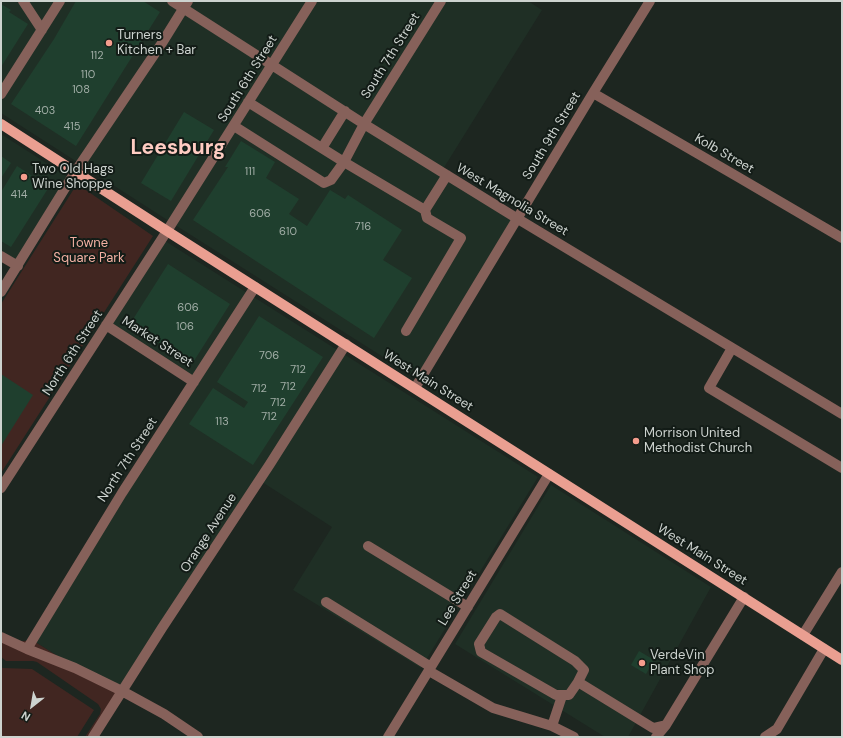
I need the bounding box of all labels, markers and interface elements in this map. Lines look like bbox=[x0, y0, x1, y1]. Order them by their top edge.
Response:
street label: South 7th Street bbox=[358, 10, 424, 102]
place label: Turners Kitchen + Bar bbox=[117, 28, 196, 59]
street label: South 6th Street bbox=[215, 33, 281, 125]
marker: Turners Kitchen + Bar bbox=[104, 38, 114, 48]
house number: 112 bbox=[90, 49, 104, 63]
house number: 110 bbox=[81, 68, 95, 82]
house number: 108 bbox=[72, 83, 90, 97]
street label: South 9th Street bbox=[520, 89, 584, 183]
house number: 403 bbox=[35, 104, 55, 118]
house number: 415 bbox=[64, 120, 80, 134]
street label: Kolb Street bbox=[691, 131, 757, 177]
district label: Leesburg bbox=[130, 135, 226, 161]
street label: West Magnolia Street bbox=[453, 160, 571, 240]
place label: Two Old Hags Wine Shoppe bbox=[32, 162, 114, 193]
house number: 111 bbox=[245, 165, 255, 179]
marker: Two Old Hags Wine Shoppe bbox=[19, 172, 29, 182]
house number: 414 bbox=[11, 188, 27, 202]
house number: 606 bbox=[249, 207, 271, 221]
house number: 716 bbox=[355, 220, 371, 234]
house number: 610 bbox=[279, 225, 297, 239]
park label: Towne Square Park bbox=[53, 236, 125, 267]
house number: 606 bbox=[177, 301, 199, 315]
street label: North 6th Street bbox=[40, 307, 106, 399]
street label: Market Street bbox=[119, 313, 195, 371]
house number: 106 bbox=[176, 320, 194, 334]
street label: West Main Street bbox=[380, 347, 476, 415]
house number: 706 bbox=[259, 349, 279, 363]
house number: 712 bbox=[290, 363, 306, 377]
house number: 712 bbox=[280, 380, 296, 394]
house number: 712 bbox=[251, 382, 267, 396]
house number: 712 bbox=[270, 396, 286, 410]
house number: 712 bbox=[261, 410, 277, 424]
street label: North 7th Street bbox=[95, 415, 161, 505]
house number: 113 bbox=[215, 415, 229, 429]
place label: Morrison United Methodist Church bbox=[644, 426, 752, 457]
marker: Morrison United Methodist Church bbox=[631, 436, 641, 446]
street label: Orange Avenue bbox=[178, 490, 240, 576]
street label: West Main Street bbox=[654, 521, 750, 589]
street label: Lee Street bbox=[435, 568, 481, 628]
place label: VerdeVin Plant Shop bbox=[650, 648, 714, 679]
marker: VerdeVin Plant Shop bbox=[637, 658, 647, 668]
north arrow bbox=[12, 686, 52, 726]
text: N bbox=[19, 708, 33, 724]

